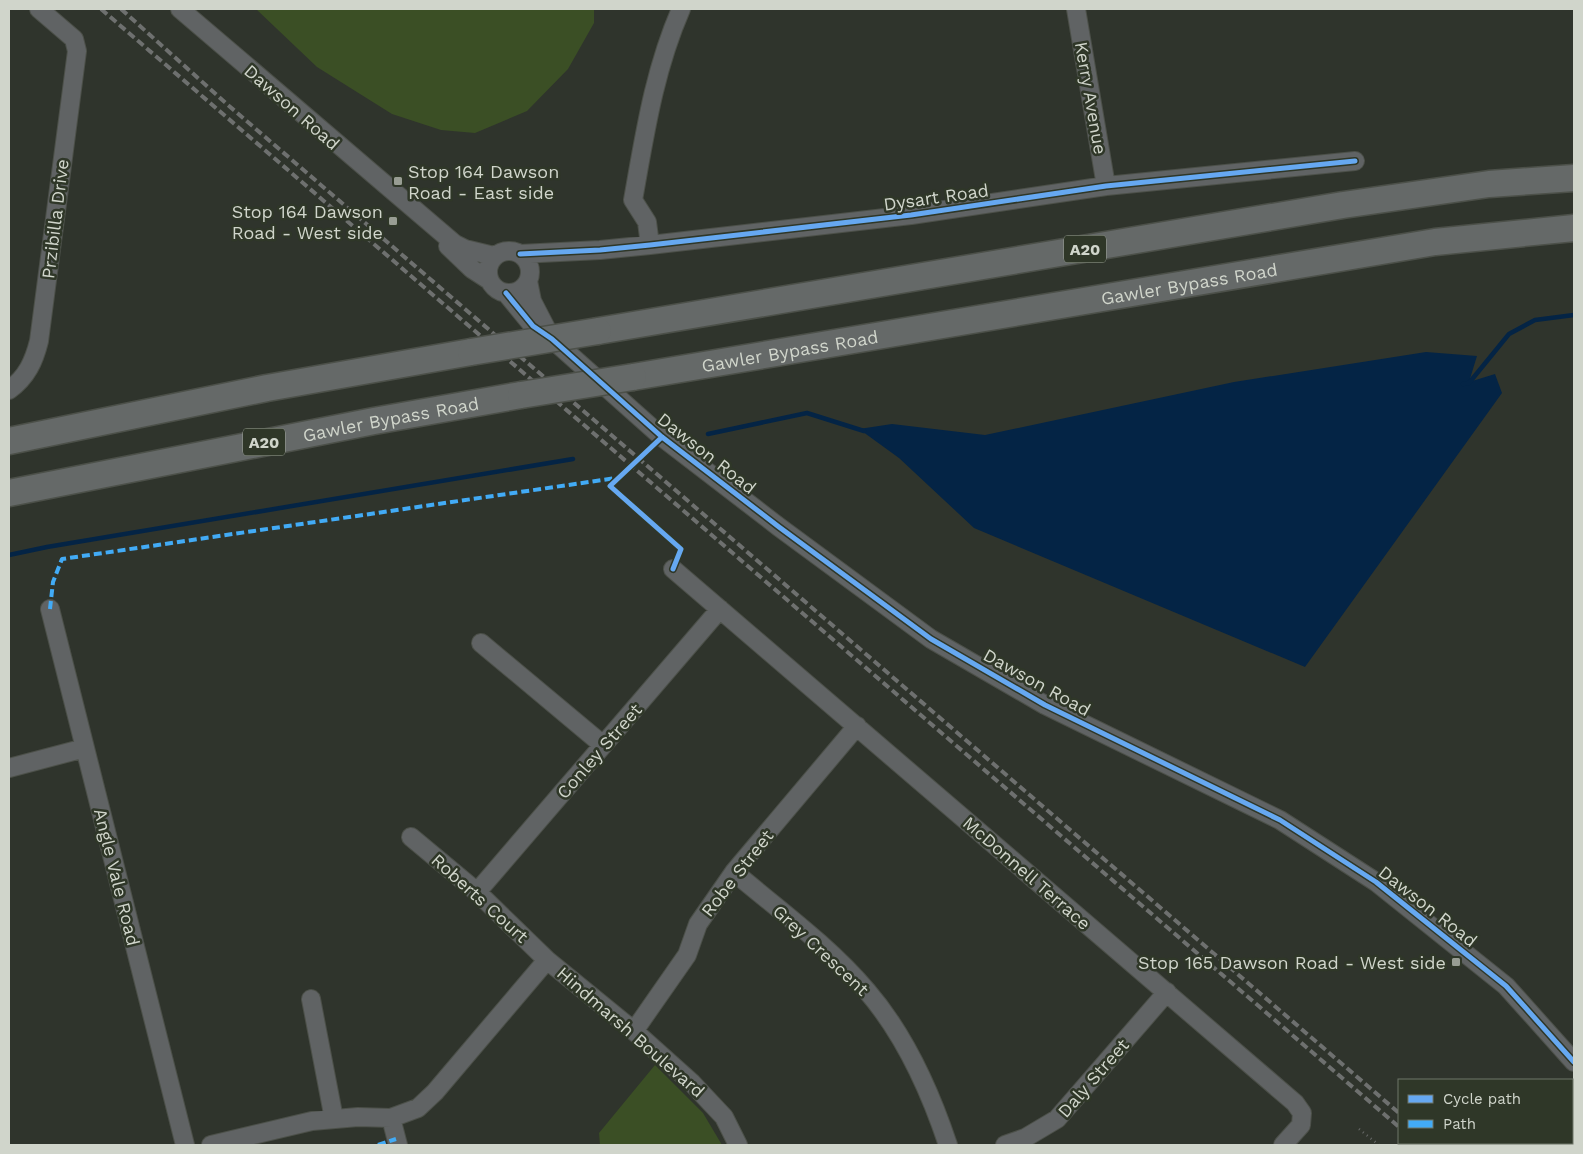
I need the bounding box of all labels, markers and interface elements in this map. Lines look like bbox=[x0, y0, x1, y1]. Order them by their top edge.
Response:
street label: Kerry Avenue bbox=[1071, 40, 1111, 156]
street label: Dawson Road bbox=[240, 60, 344, 154]
street label: Przibilla Drive bbox=[37, 158, 73, 280]
place label: Stop 164 Dawson Road - East side bbox=[408, 161, 559, 203]
marker: Stop 164 Dawson Road - East side bbox=[392, 175, 404, 187]
street label: Dysart Road bbox=[882, 179, 990, 215]
place label: Stop 164 Dawson Road - West side bbox=[232, 201, 383, 243]
marker: Stop 164 Dawson Road - West side bbox=[387, 215, 399, 227]
road number: A20 bbox=[1064, 235, 1106, 262]
street label: Gawler Bypass Road bbox=[1099, 258, 1279, 309]
street label: Gawler Bypass Road bbox=[700, 325, 880, 376]
street label: Gawler Bypass Road bbox=[301, 392, 481, 445]
street label: Dawson Road bbox=[654, 408, 760, 498]
road number: A20 bbox=[243, 428, 285, 456]
street label: Dawson Road bbox=[980, 644, 1094, 720]
street label: Conley Street bbox=[552, 699, 646, 803]
street label: Angle Vale Road bbox=[90, 806, 144, 948]
street label: McDonnell Terrace bbox=[959, 812, 1095, 934]
street label: Robe Street bbox=[697, 825, 778, 921]
street label: Roberts Court bbox=[427, 849, 533, 947]
street label: Dawson Road bbox=[1375, 861, 1481, 951]
street label: Grey Crescent bbox=[769, 900, 874, 1000]
place label: Stop 165 Dawson Road - West side bbox=[1138, 952, 1446, 973]
marker: Stop 165 Dawson Road - West side bbox=[1450, 956, 1462, 968]
street label: Hindmarsh Boulevard bbox=[553, 962, 709, 1102]
street label: Daly Street bbox=[1053, 1034, 1133, 1122]
legend bbox=[1398, 1079, 1573, 1144]
text: Cycle path bbox=[1443, 1090, 1521, 1108]
text: Path bbox=[1443, 1115, 1476, 1133]

